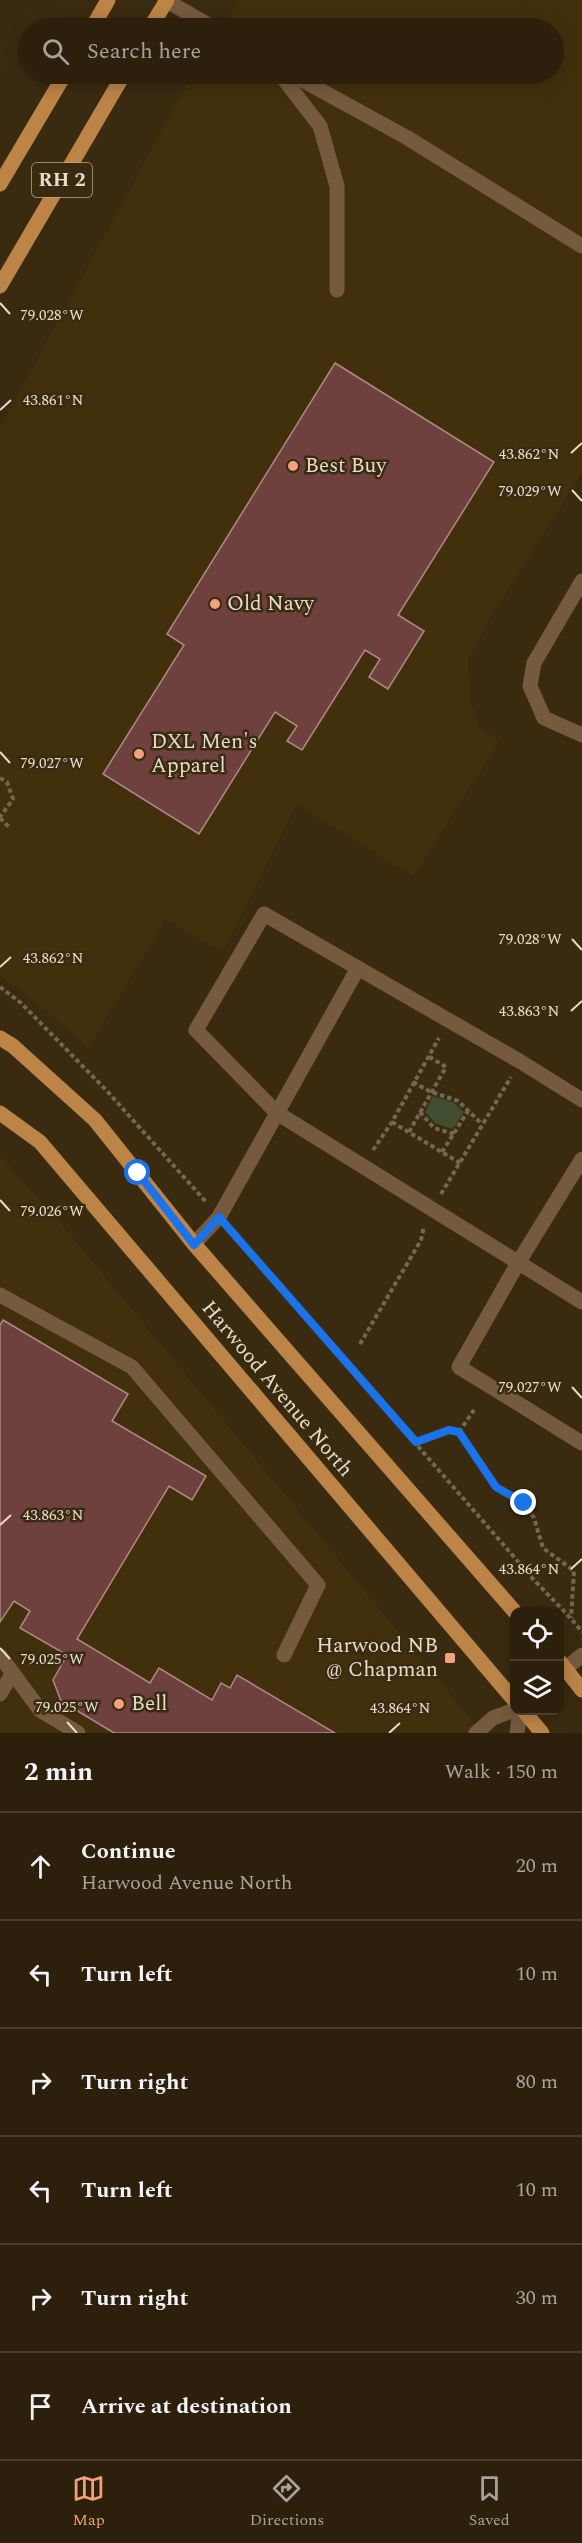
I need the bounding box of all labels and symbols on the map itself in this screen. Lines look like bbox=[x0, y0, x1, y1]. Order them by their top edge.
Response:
road number: RH 2 bbox=[32, 163, 92, 197]
text: 79.028°W bbox=[20, 304, 84, 327]
text: 43.861°N bbox=[23, 389, 83, 412]
text: 43.862°N bbox=[499, 443, 559, 466]
place label: Best Buy bbox=[305, 450, 387, 482]
marker: Best Buy bbox=[286, 459, 300, 473]
text: 79.029°W bbox=[498, 480, 562, 503]
place label: Old Navy bbox=[227, 588, 315, 620]
marker: Old Navy bbox=[208, 597, 222, 611]
place label: DXL Men's Apparel bbox=[151, 726, 258, 782]
marker: DXL Men's Apparel bbox=[132, 747, 146, 761]
text: 79.027°W bbox=[20, 752, 84, 775]
text: 79.028°W bbox=[498, 928, 562, 951]
text: 43.862°N bbox=[23, 947, 83, 970]
text: 43.863°N bbox=[499, 1000, 559, 1023]
route start bbox=[124, 1159, 150, 1185]
text: 79.026°W bbox=[20, 1200, 84, 1223]
street label: Harwood Avenue North bbox=[193, 1294, 361, 1484]
text: 79.027°W bbox=[498, 1376, 562, 1399]
route end bbox=[510, 1489, 536, 1515]
text: 43.863°N bbox=[23, 1504, 83, 1527]
text: 43.864°N bbox=[499, 1558, 559, 1581]
place label: Harwood NB @ Chapman bbox=[316, 1630, 438, 1686]
text: 79.025°W bbox=[20, 1648, 84, 1671]
marker: Harwood NB @ Chapman bbox=[443, 1651, 457, 1665]
place label: Bell bbox=[131, 1688, 168, 1720]
text: 79.025°W bbox=[35, 1696, 99, 1719]
marker: Bell bbox=[112, 1697, 126, 1711]
text: 43.864°N bbox=[370, 1697, 430, 1720]

